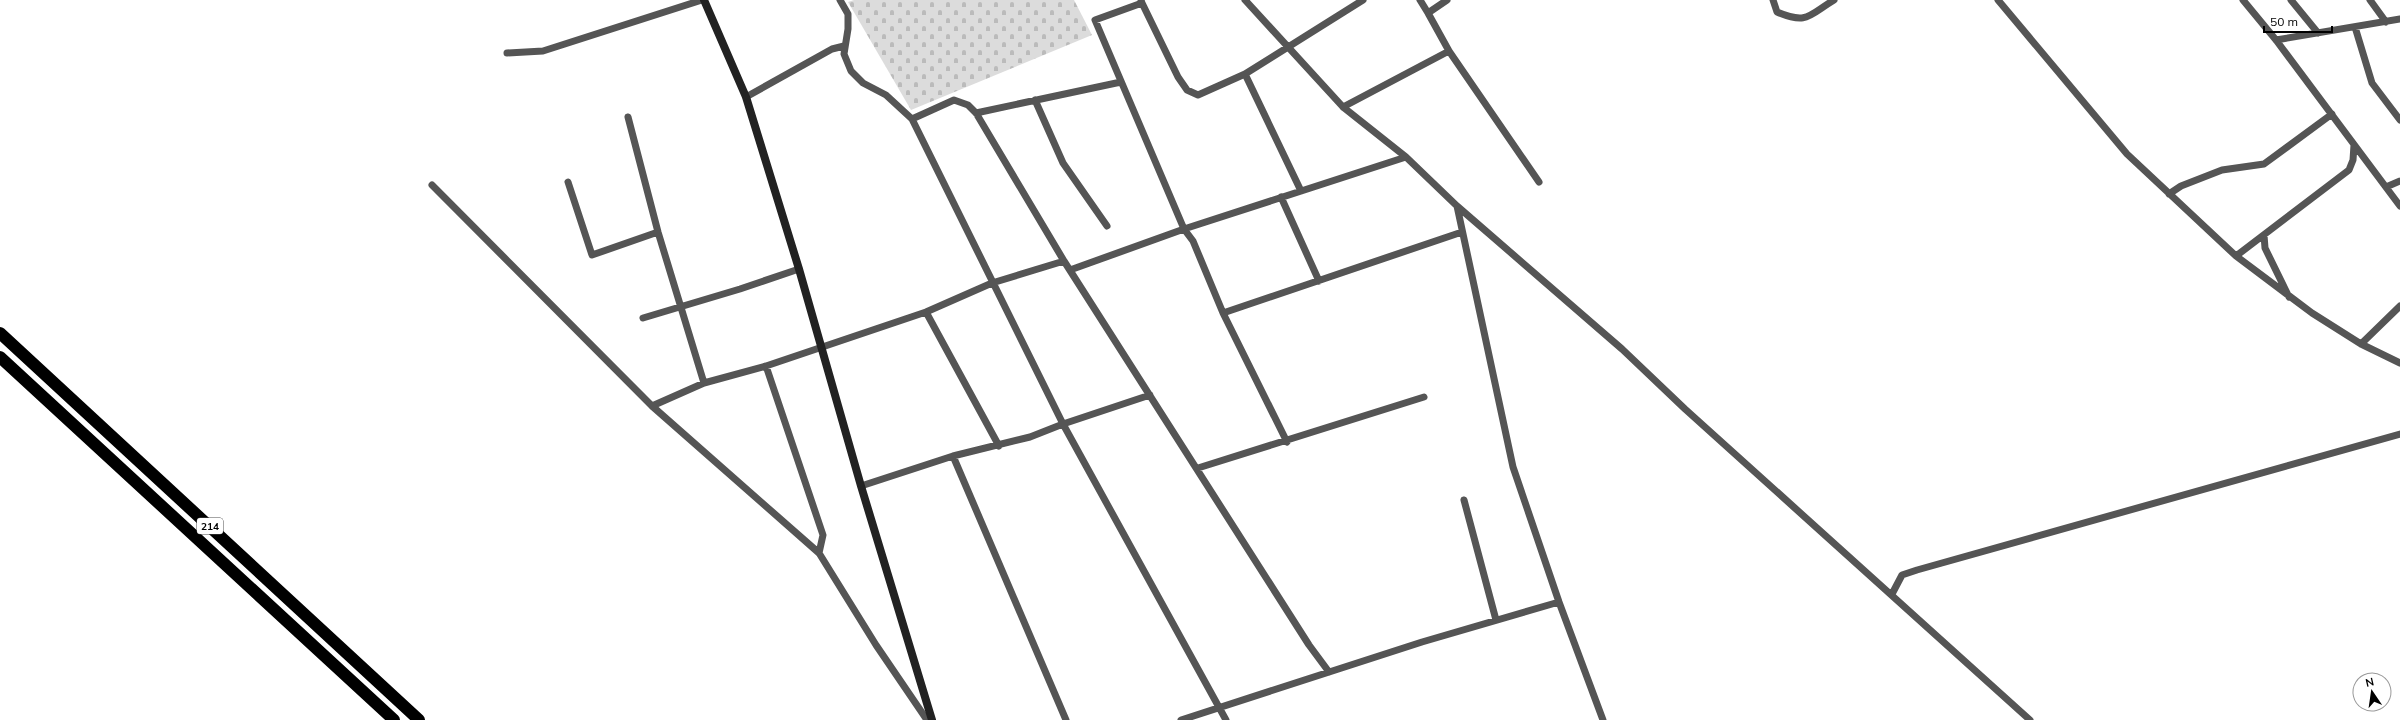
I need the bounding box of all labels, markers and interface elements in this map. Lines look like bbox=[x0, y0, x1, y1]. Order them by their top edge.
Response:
scale bar bbox=[2264, 8, 2332, 34]
text: 50 m bbox=[2270, 14, 2298, 29]
road number: 214 bbox=[197, 518, 223, 534]
north arrow bbox=[2352, 672, 2392, 712]
text: N bbox=[2364, 675, 2375, 690]

